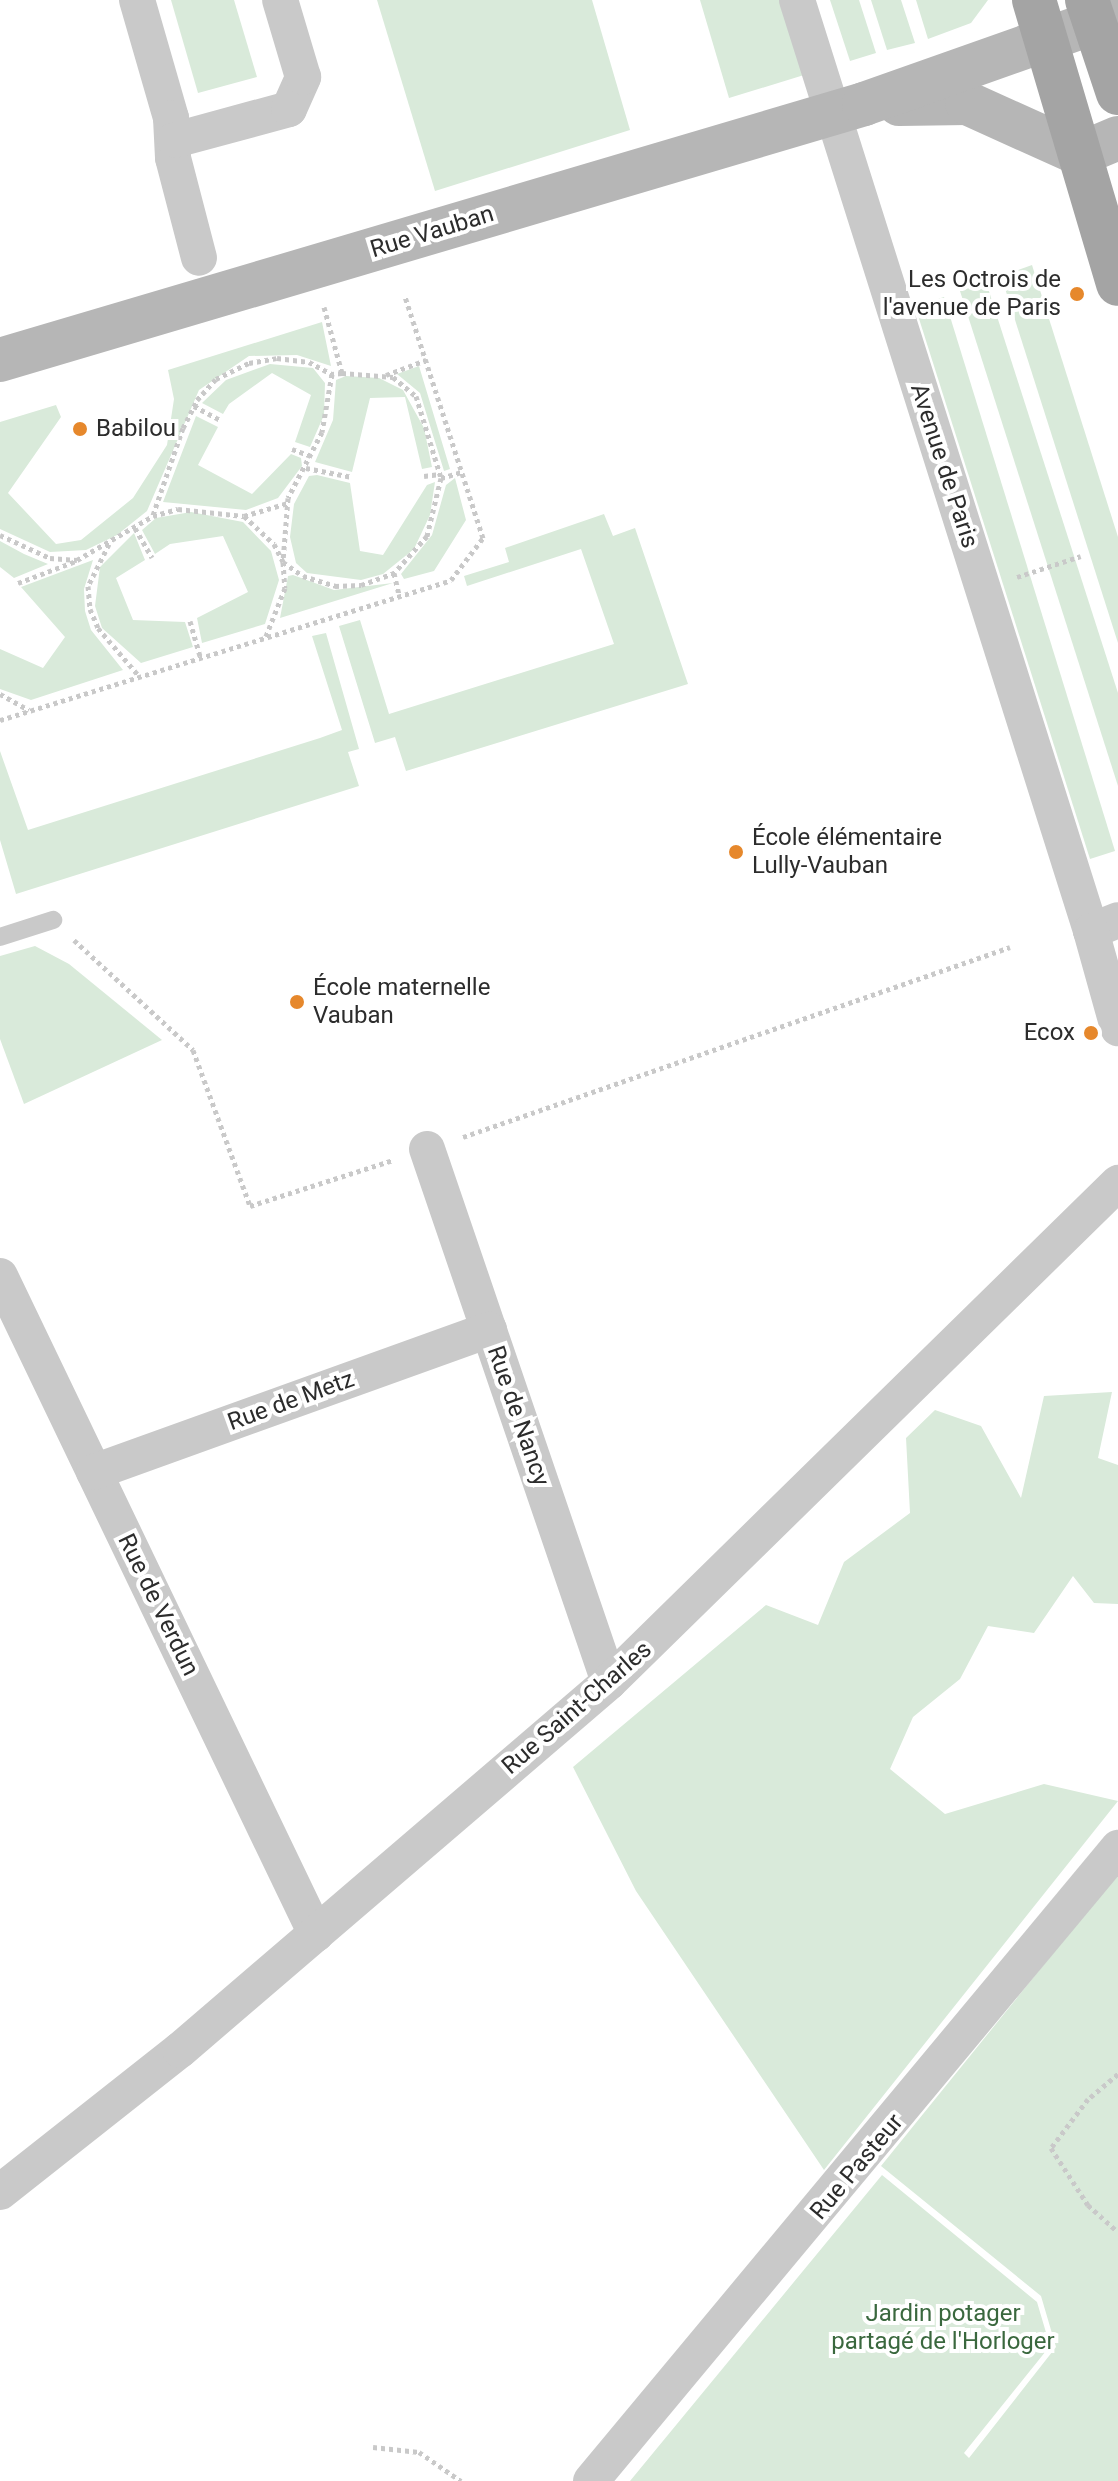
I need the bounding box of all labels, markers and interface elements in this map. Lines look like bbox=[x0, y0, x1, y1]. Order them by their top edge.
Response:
street label: Rue Vauban bbox=[367, 200, 497, 264]
place label: Les Octrois de l'avenue de Paris bbox=[883, 266, 1061, 322]
marker: Les Octrois de l'avenue de Paris bbox=[1068, 285, 1086, 303]
street label: Avenue de Paris bbox=[904, 380, 984, 552]
place label: Babilou bbox=[96, 415, 176, 443]
marker: Babilou bbox=[71, 420, 89, 438]
place label: École élémentaire Lully-Vauban bbox=[752, 824, 942, 880]
marker: École élémentaire Lully-Vauban bbox=[727, 843, 745, 861]
place label: École maternelle Vauban bbox=[313, 974, 490, 1030]
marker: École maternelle Vauban bbox=[288, 993, 306, 1011]
place label: Ecox bbox=[1024, 1019, 1075, 1047]
marker: Ecox bbox=[1082, 1024, 1100, 1042]
street label: Rue de Nancy bbox=[481, 1342, 555, 1490]
street label: Rue de Metz bbox=[224, 1365, 358, 1437]
street label: Rue de Verdun bbox=[111, 1529, 205, 1681]
street label: Rue Saint-Charles bbox=[496, 1635, 658, 1781]
street label: Rue Pasteur bbox=[804, 2108, 910, 2226]
park label: Jardin potager partagé de l'Horloger bbox=[831, 2300, 1055, 2356]

